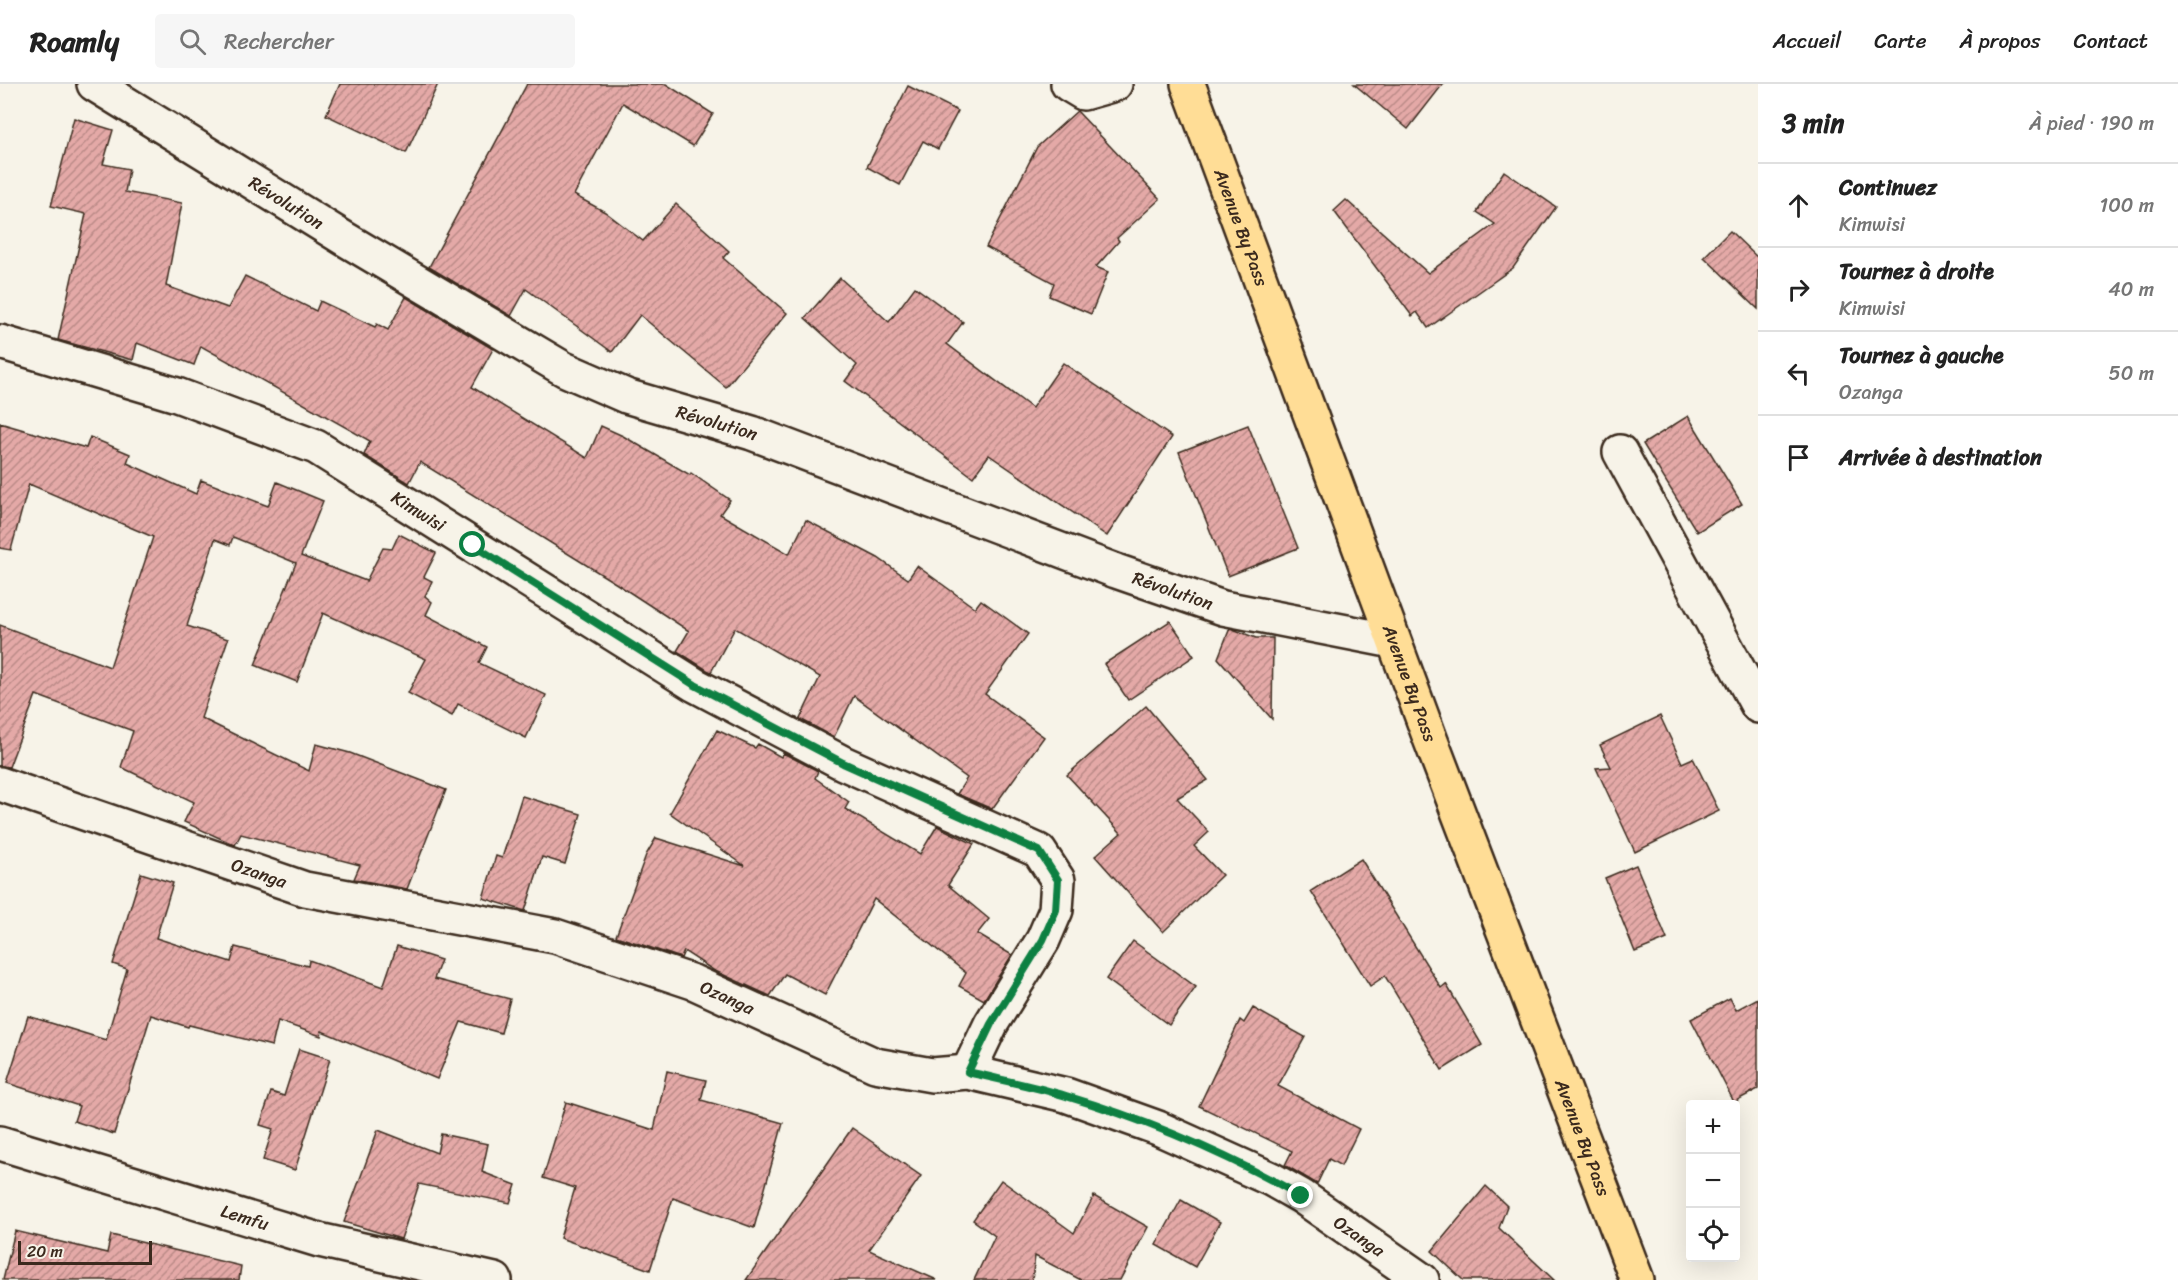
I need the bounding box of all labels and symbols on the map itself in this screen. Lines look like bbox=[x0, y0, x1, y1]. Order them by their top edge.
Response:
street label: Avenue By Pass bbox=[1204, 163, 1278, 292]
street label: Révolution bbox=[242, 167, 331, 238]
street label: Révolution bbox=[672, 396, 763, 450]
street label: Kimwisi bbox=[385, 482, 453, 541]
route start bbox=[459, 531, 485, 557]
street label: Révolution bbox=[1128, 562, 1218, 620]
street label: Avenue By Pass bbox=[1373, 619, 1446, 748]
street label: Ozanga bbox=[227, 849, 292, 898]
street label: Ozanga bbox=[695, 971, 761, 1024]
street label: Avenue By Pass bbox=[1545, 1073, 1620, 1202]
route end bbox=[1287, 1182, 1313, 1208]
street label: Lemfu bbox=[217, 1195, 273, 1240]
street label: Ozanga bbox=[1326, 1207, 1392, 1266]
scale bar bbox=[18, 1238, 152, 1266]

